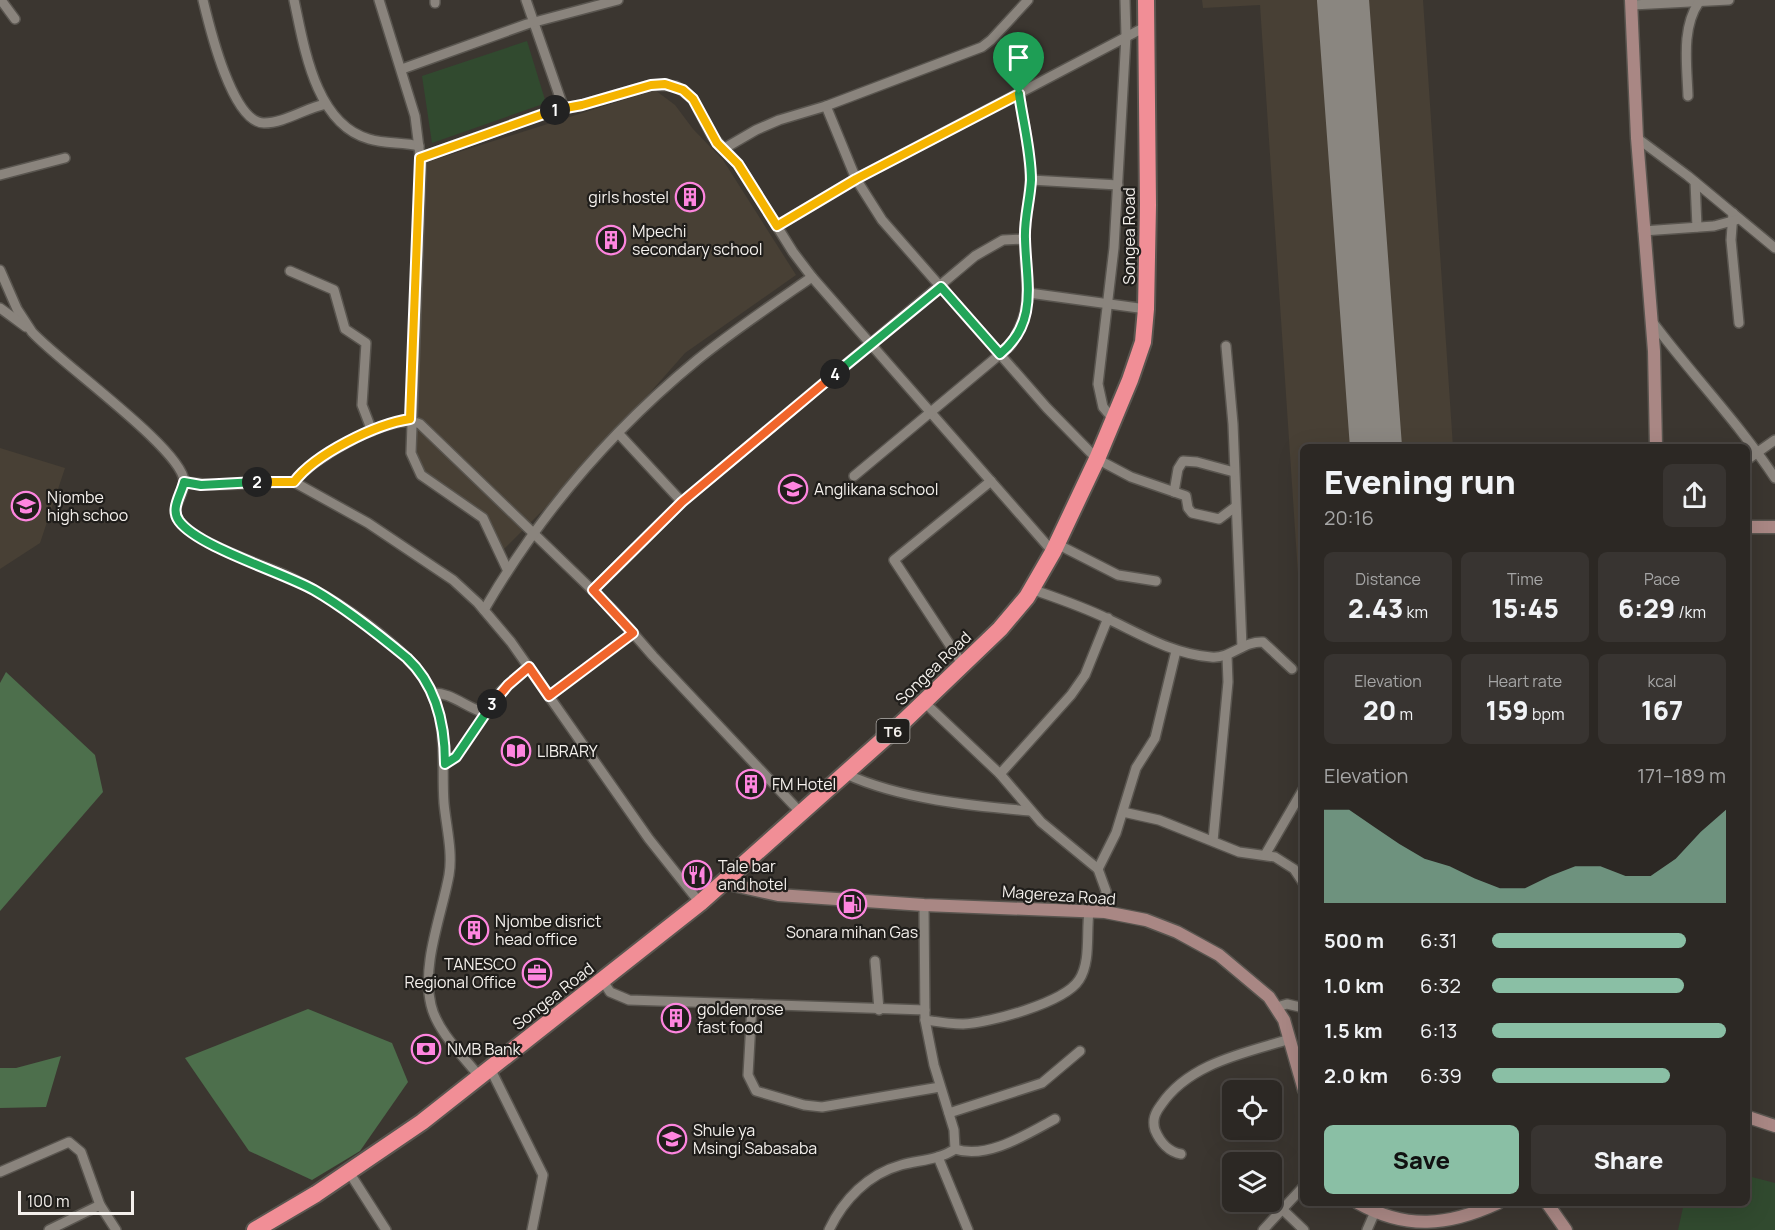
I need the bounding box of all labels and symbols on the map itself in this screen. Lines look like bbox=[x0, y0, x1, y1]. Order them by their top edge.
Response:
pin bbox=[993, 32, 1044, 94]
pin: 1 bbox=[540, 95, 570, 125]
building icon: girls hostel bbox=[674, 181, 706, 213]
place label: girls hostel bbox=[588, 186, 669, 208]
street label: Songea Road bbox=[1118, 187, 1140, 285]
place label: Mpechi secondary school bbox=[632, 220, 762, 260]
building icon: Mpechi secondary school bbox=[595, 224, 627, 256]
pin: 4 bbox=[820, 359, 850, 389]
pin: 2 bbox=[242, 467, 272, 497]
school or university icon: Anglikana school bbox=[777, 473, 809, 505]
place label: Anglikana school bbox=[814, 478, 938, 500]
place label: Njombe high schoo bbox=[47, 486, 128, 526]
school or university icon: Njombe high schoo bbox=[10, 490, 42, 522]
street label: Songea Road bbox=[890, 626, 976, 710]
pin: 3 bbox=[477, 689, 507, 719]
road number: T6 bbox=[876, 719, 910, 743]
library icon: LIBRARY bbox=[500, 735, 532, 767]
place label: LIBRARY bbox=[537, 740, 598, 762]
building icon: FM Hotel bbox=[735, 768, 767, 800]
place label: FM Hotel bbox=[772, 773, 836, 795]
place label: Tale bar and hotel bbox=[718, 855, 787, 895]
restaurant icon: Tale bar and hotel bbox=[681, 859, 713, 891]
street label: Magereza Road bbox=[1001, 880, 1117, 910]
fuel station icon: Sonara mihan Gas bbox=[836, 888, 868, 920]
place label: Njombe disrict head office bbox=[495, 910, 601, 950]
building icon: Njombe disrict head office bbox=[458, 914, 490, 946]
place label: Sonara mihan Gas bbox=[786, 921, 918, 943]
place label: TANESCO Regional Office bbox=[404, 953, 516, 993]
street label: Songea Road bbox=[508, 957, 598, 1035]
office icon: TANESCO Regional Office bbox=[521, 957, 553, 989]
place label: golden rose fast food bbox=[697, 998, 784, 1038]
building icon: golden rose fast food bbox=[660, 1002, 692, 1034]
bank icon: NMB Bank bbox=[410, 1033, 442, 1065]
place label: NMB Bank bbox=[447, 1038, 522, 1060]
place label: Shule ya Msingi Sabasaba bbox=[693, 1119, 817, 1159]
school or university icon: Shule ya Msingi Sabasaba bbox=[656, 1123, 688, 1155]
scale bar bbox=[18, 1188, 134, 1216]

